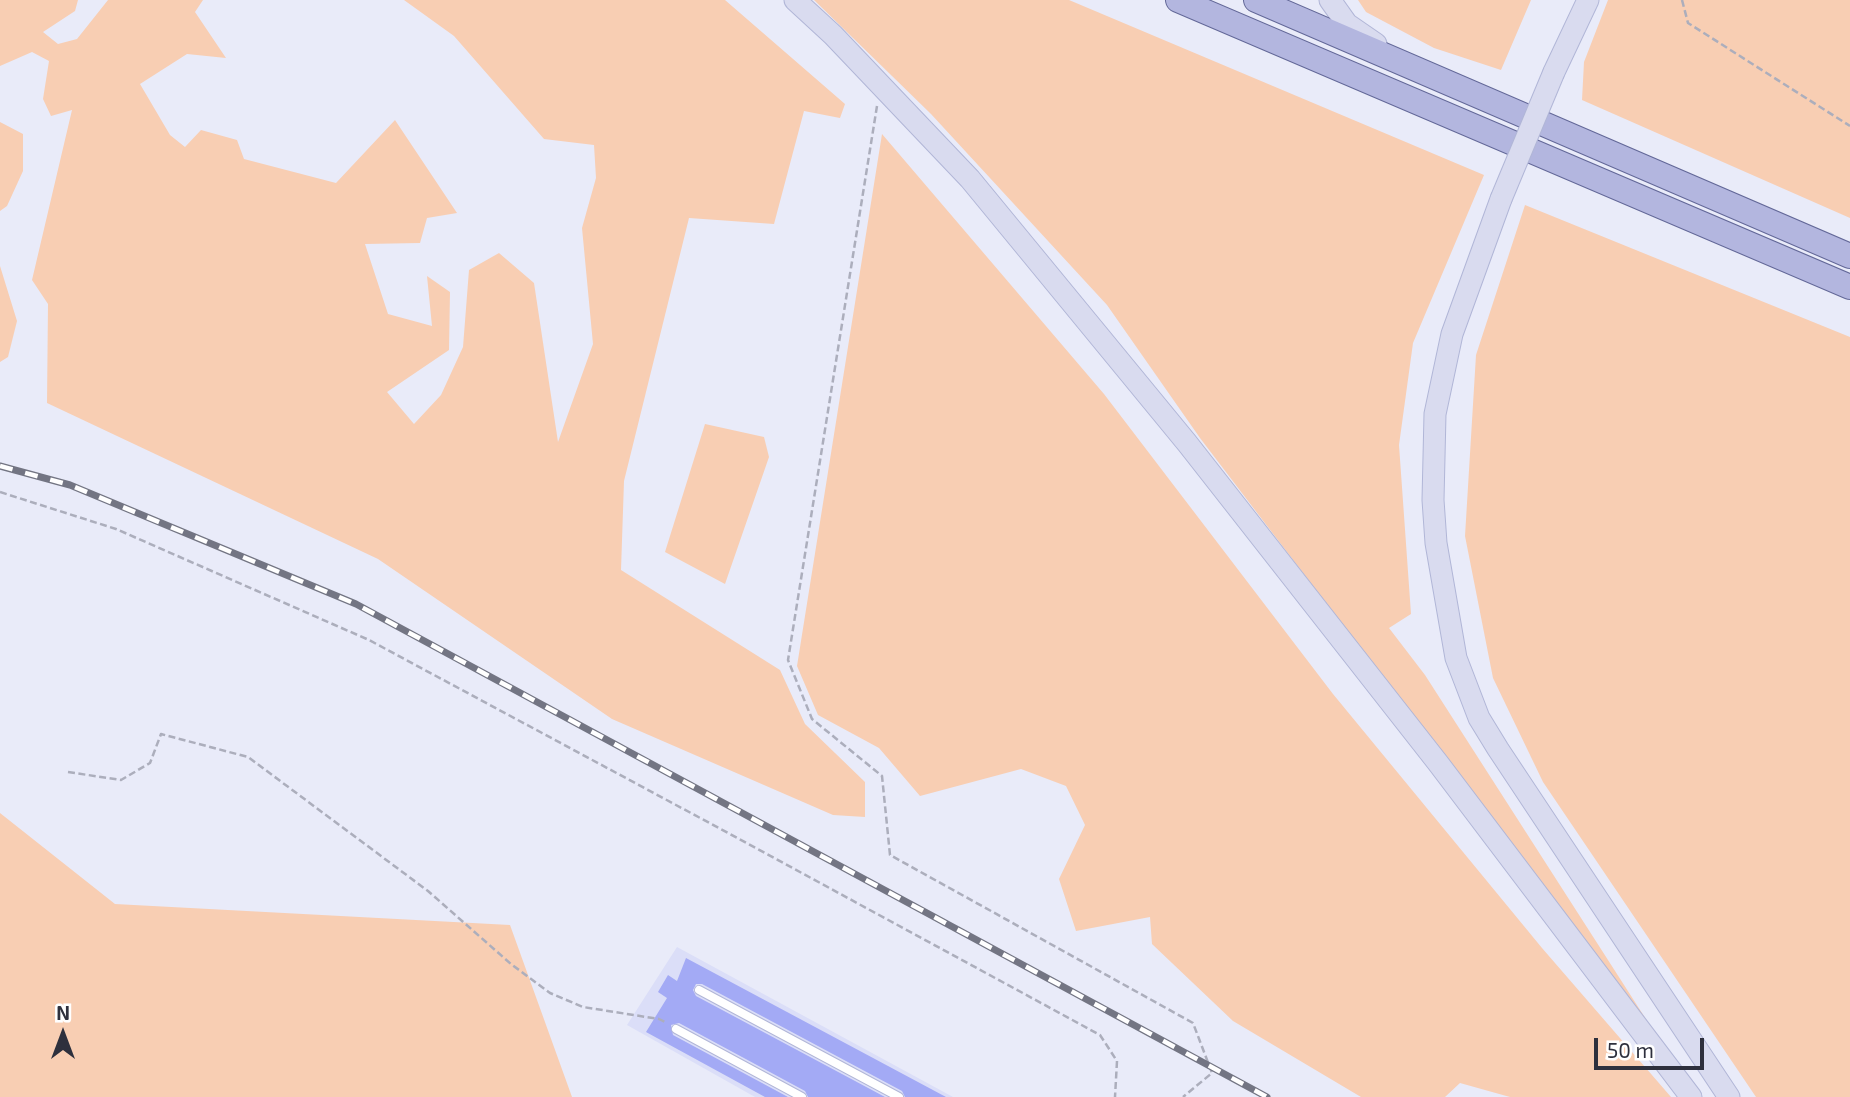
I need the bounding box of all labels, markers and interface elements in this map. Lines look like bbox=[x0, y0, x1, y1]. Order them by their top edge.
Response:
north arrow bbox=[28, 999, 98, 1069]
text: N bbox=[56, 1001, 70, 1024]
scale bar bbox=[1598, 1024, 1708, 1068]
text: 50 m bbox=[1607, 1037, 1654, 1062]

